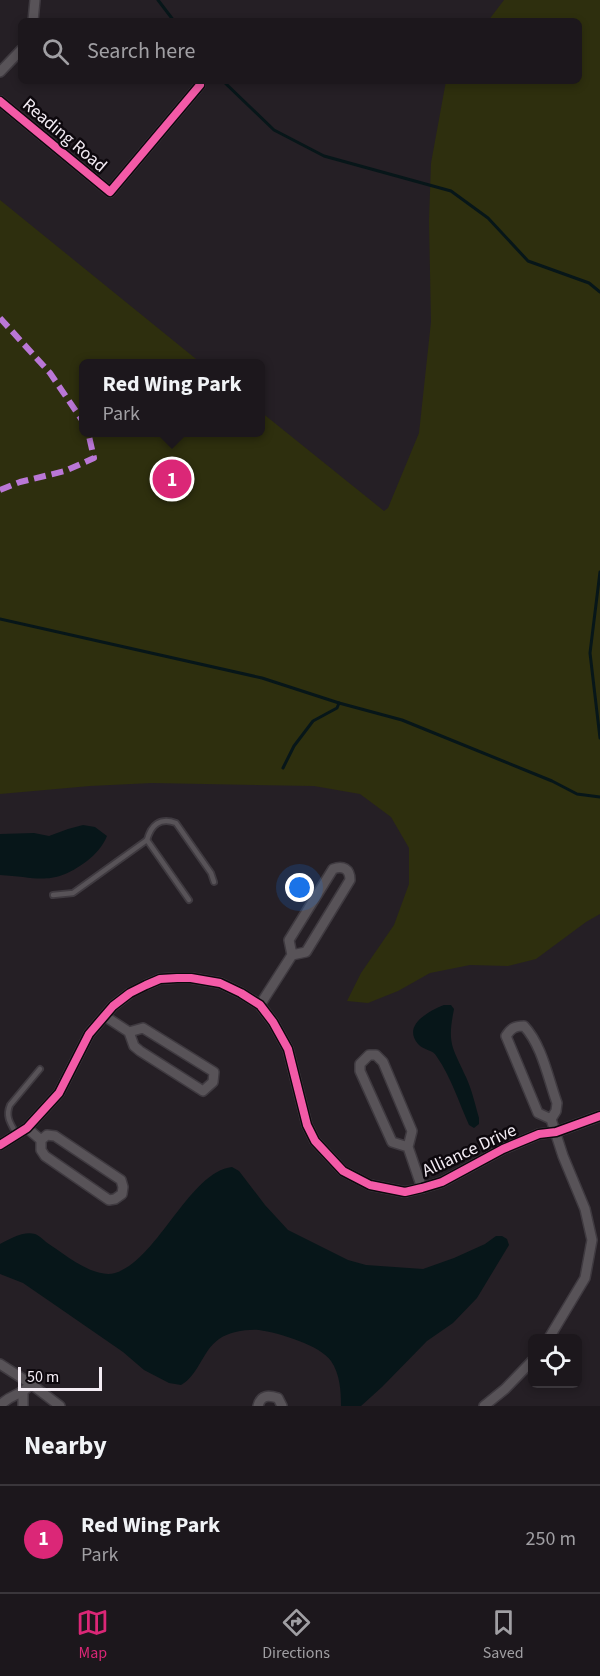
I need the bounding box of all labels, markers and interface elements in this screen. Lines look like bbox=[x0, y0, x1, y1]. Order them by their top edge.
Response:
search box bbox=[18, 18, 582, 84]
icon: search bbox=[39, 35, 72, 68]
text: Search here bbox=[87, 35, 195, 67]
street label: Reading Road bbox=[17, 93, 112, 178]
popup bbox=[79, 359, 265, 437]
text: Red Wing Park bbox=[102, 368, 242, 400]
text: Park bbox=[102, 400, 140, 428]
pin: 1 bbox=[152, 456, 192, 502]
your location bbox=[285, 873, 314, 902]
street label: Alliance Drive bbox=[418, 1118, 521, 1183]
map controls bbox=[528, 1334, 582, 1388]
button: locate bbox=[528, 1334, 582, 1388]
scale bar bbox=[18, 1364, 102, 1392]
text: 50 m bbox=[27, 1366, 59, 1388]
text: Nearby bbox=[24, 1427, 107, 1464]
text: Red Wing Park bbox=[81, 1509, 220, 1541]
text: 1 bbox=[38, 1525, 49, 1553]
text: 250 m bbox=[526, 1525, 576, 1553]
text: Park bbox=[81, 1541, 118, 1569]
tab: Map bbox=[76, 1606, 109, 1664]
tab: Directions bbox=[262, 1606, 330, 1664]
tab: Saved bbox=[483, 1606, 524, 1664]

